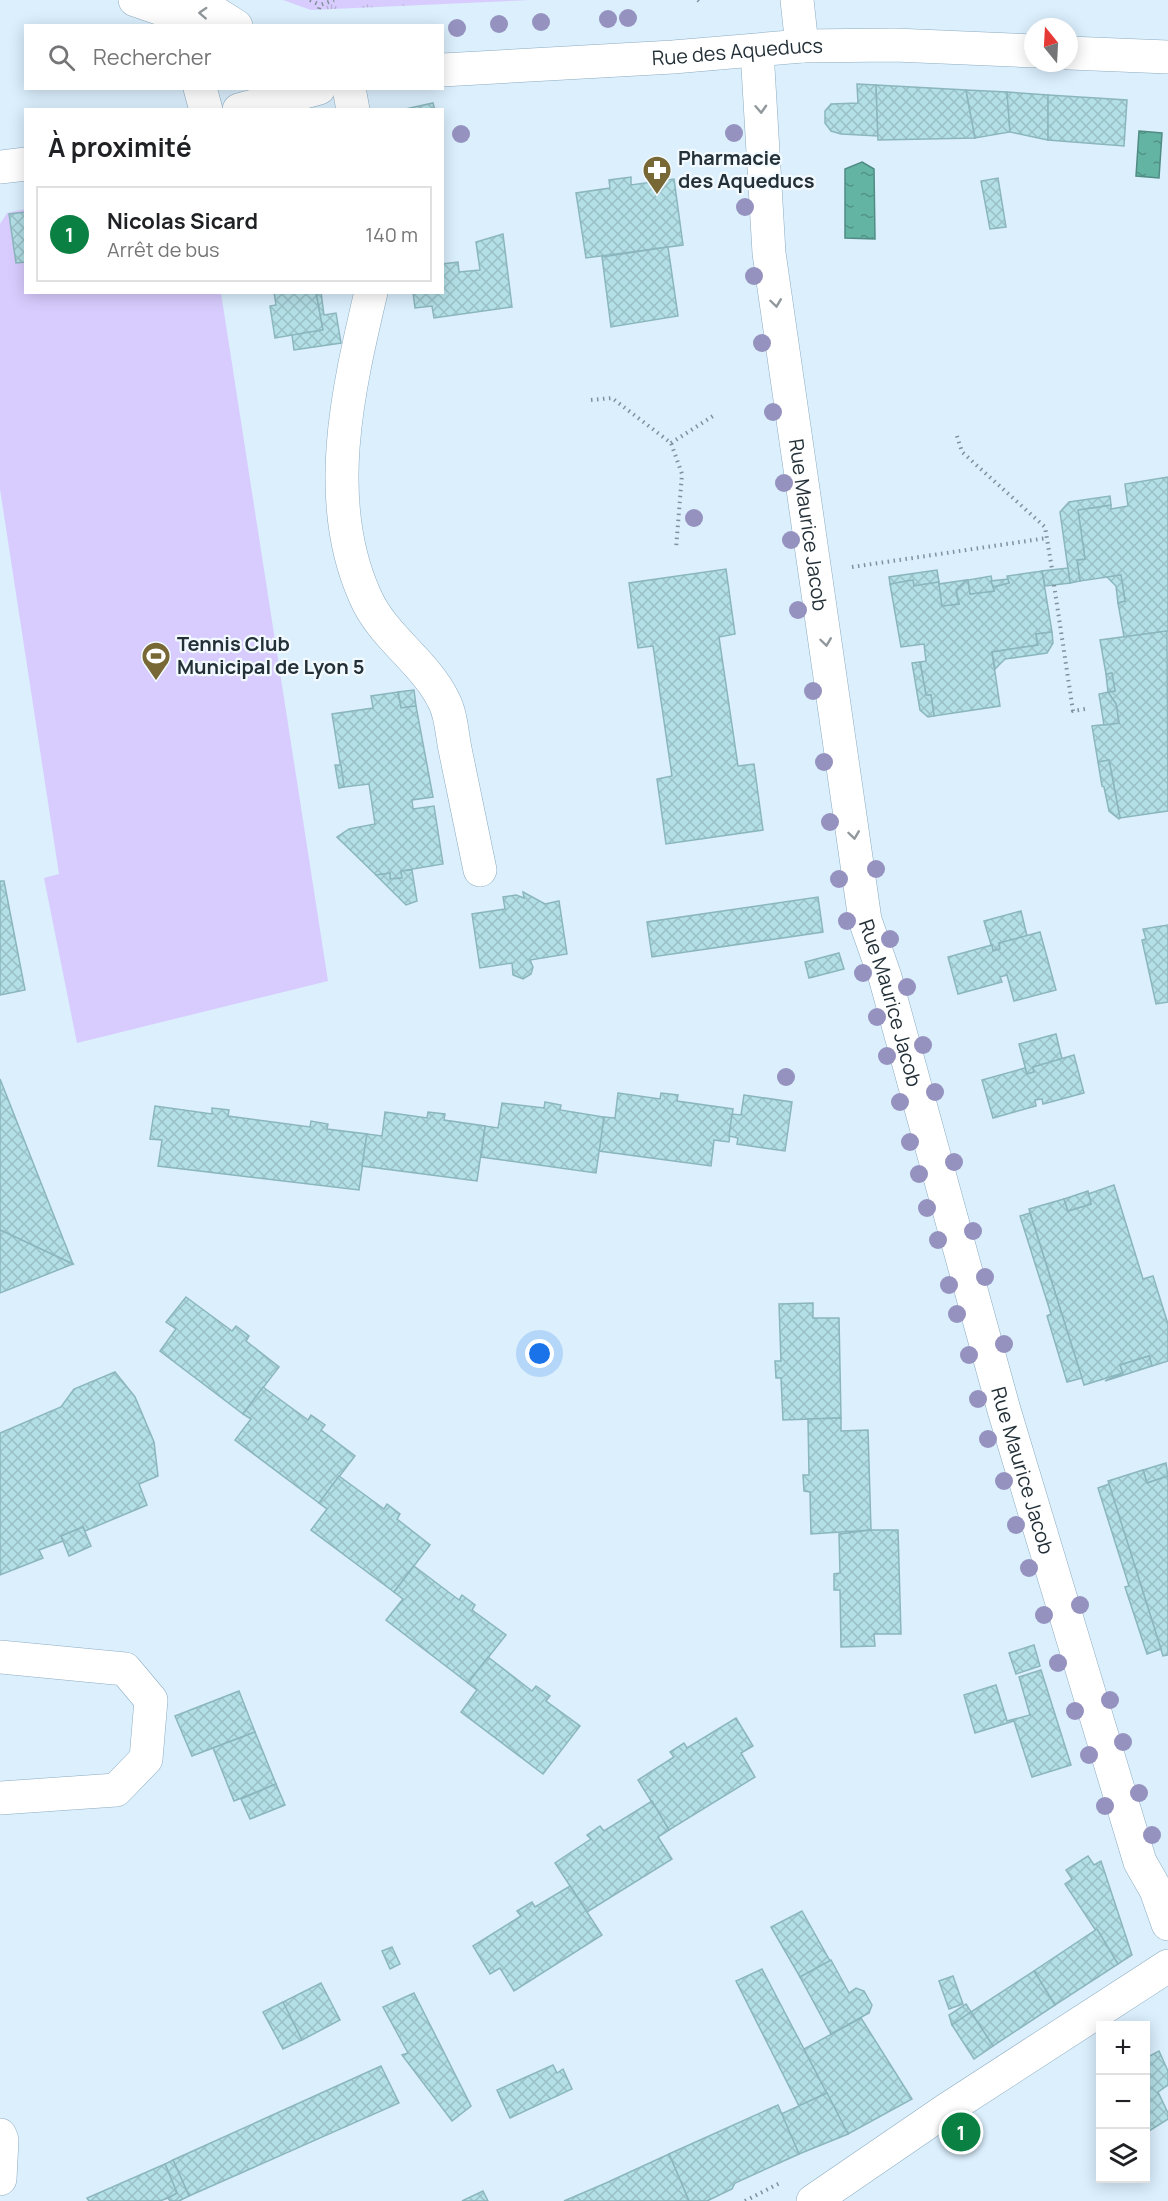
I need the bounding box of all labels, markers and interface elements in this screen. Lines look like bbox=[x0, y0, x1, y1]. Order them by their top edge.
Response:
one-way arrow bbox=[199, 6, 208, 19]
north arrow bbox=[1024, 18, 1078, 72]
search box bbox=[24, 24, 444, 90]
street label: Rue des Aqueducs bbox=[651, 32, 823, 71]
icon: search bbox=[45, 41, 78, 74]
text: Rechercher bbox=[93, 42, 212, 72]
one-way arrow bbox=[754, 104, 767, 113]
text: À proximité bbox=[48, 129, 192, 165]
place label: Pharmacie des Aqueducs bbox=[678, 144, 815, 194]
pharmacy icon: Pharmacie des Aqueducs bbox=[641, 154, 673, 196]
text: Nicolas Sicard bbox=[107, 206, 258, 236]
text: 1 bbox=[65, 221, 74, 248]
text: 140 m bbox=[365, 221, 418, 248]
text: Arrêt de bus bbox=[107, 236, 220, 263]
one-way arrow bbox=[770, 299, 782, 308]
street label: Rue Maurice Jacob bbox=[783, 437, 834, 613]
place label: Tennis Club Municipal de Lyon 5 bbox=[177, 630, 364, 680]
one-way arrow bbox=[819, 637, 831, 646]
sports icon: Tennis Club Municipal de Lyon 5 bbox=[140, 640, 172, 682]
one-way arrow bbox=[847, 830, 859, 839]
street label: Rue Maurice Jacob bbox=[853, 915, 928, 1090]
your location bbox=[525, 1339, 554, 1368]
street label: Rue Maurice Jacob bbox=[985, 1384, 1061, 1557]
map controls bbox=[1096, 2021, 1150, 2183]
button: + bbox=[1096, 2021, 1150, 2075]
button: − bbox=[1096, 2075, 1150, 2129]
pin: 1 bbox=[942, 2110, 980, 2154]
button: layers bbox=[1096, 2129, 1150, 2183]

